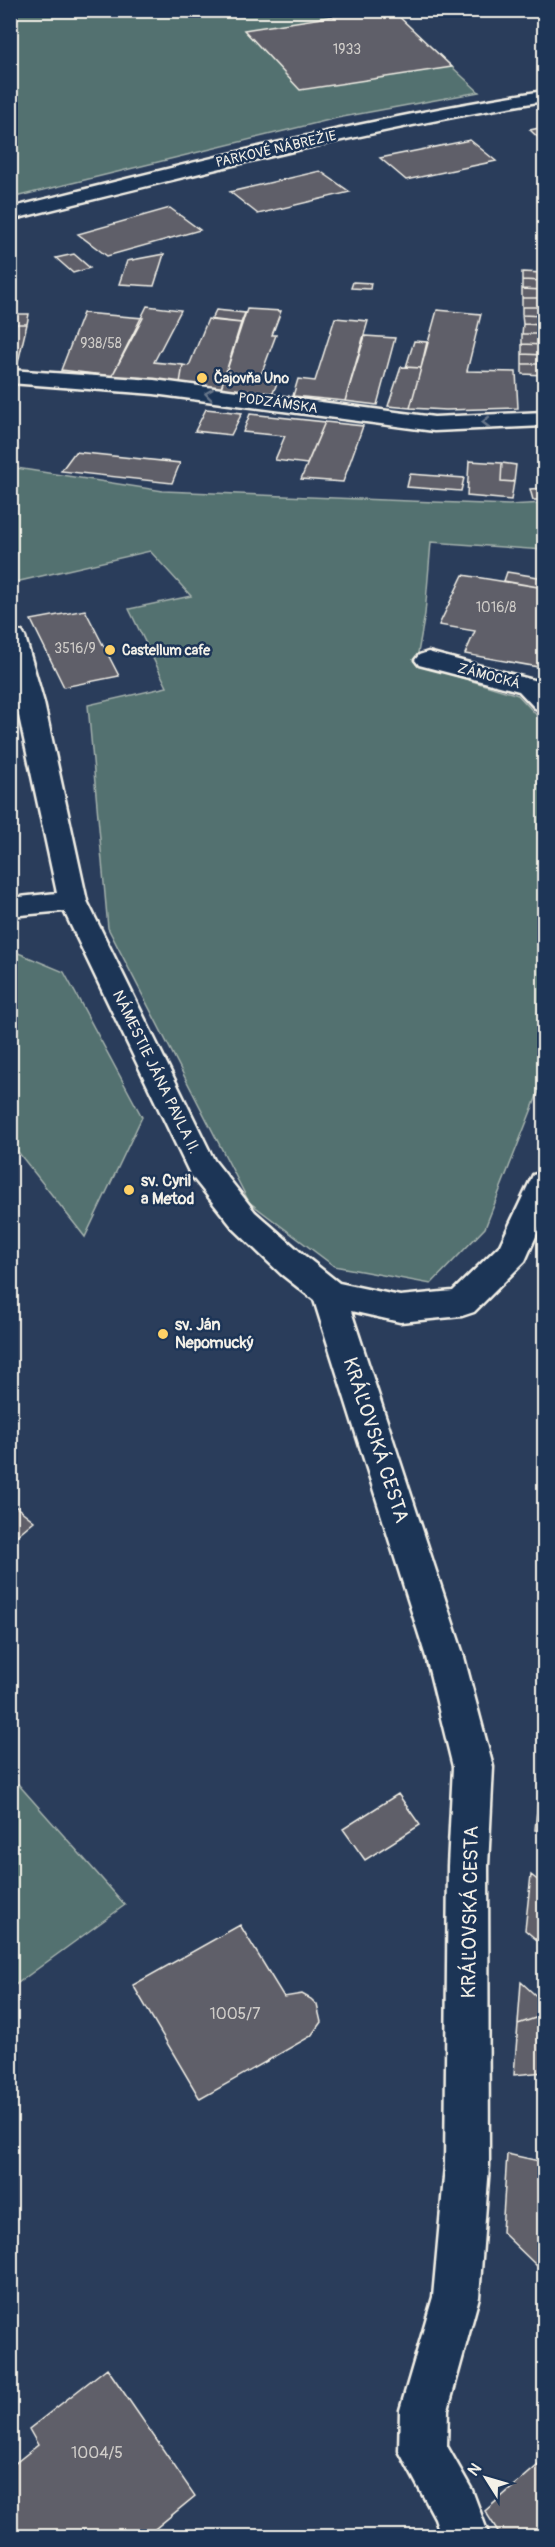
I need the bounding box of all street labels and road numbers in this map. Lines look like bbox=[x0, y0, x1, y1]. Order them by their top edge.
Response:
street label: PARKOVÉ NÁBREŽIE bbox=[214, 126, 338, 171]
street label: PODZÁMSKA bbox=[237, 388, 319, 417]
street label: ZÁMOCKÁ bbox=[456, 658, 523, 693]
street label: NÁMESTIE JÁNA PAVLA II. bbox=[108, 987, 204, 1157]
street label: KRÁĽOVSKÁ CESTA bbox=[337, 1354, 415, 1526]
street label: KRÁĽOVSKÁ CESTA bbox=[456, 1825, 484, 1999]

